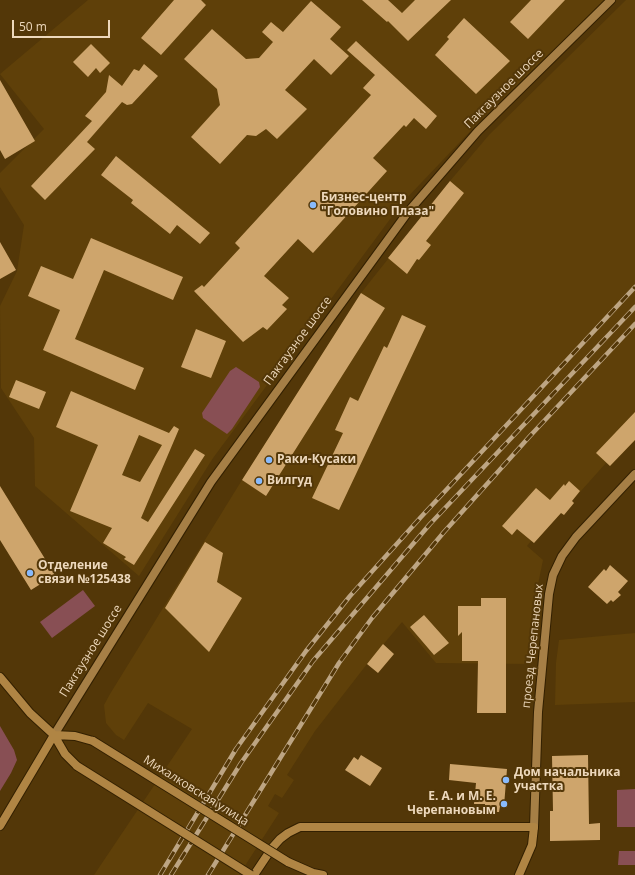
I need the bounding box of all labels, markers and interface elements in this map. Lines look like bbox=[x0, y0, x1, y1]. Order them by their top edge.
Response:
scale bar bbox=[14, 12, 112, 38]
text: 50 m bbox=[19, 18, 47, 35]
street label: Пакгаузное шоссе bbox=[461, 46, 547, 132]
place label: Бизнес-центр "Головино Плаза" bbox=[321, 191, 434, 219]
marker: Бизнес-центр "Головино Плаза" bbox=[308, 200, 318, 210]
street label: Пакгаузное шоссе bbox=[261, 294, 335, 388]
place label: Раки-Кусаки bbox=[277, 453, 356, 467]
marker: Раки-Кусаки bbox=[264, 455, 274, 465]
place label: Вилгуд bbox=[267, 474, 312, 488]
marker: Вилгуд bbox=[254, 476, 264, 486]
place label: Отделение связи №125438 bbox=[38, 559, 131, 587]
marker: Отделение связи №125438 bbox=[25, 568, 35, 578]
street label: проезд Черепановых bbox=[519, 583, 547, 709]
street label: Пакгаузное шоссе bbox=[57, 602, 125, 700]
street label: Михалковская улица bbox=[141, 753, 251, 829]
place label: Дом начальника участка bbox=[514, 766, 621, 794]
marker: Дом начальника участка bbox=[501, 775, 511, 785]
place label: Е. А. и М. Е. Черепановым bbox=[407, 790, 496, 818]
marker: Е. А. и М. Е. Черепановым bbox=[499, 799, 509, 809]

